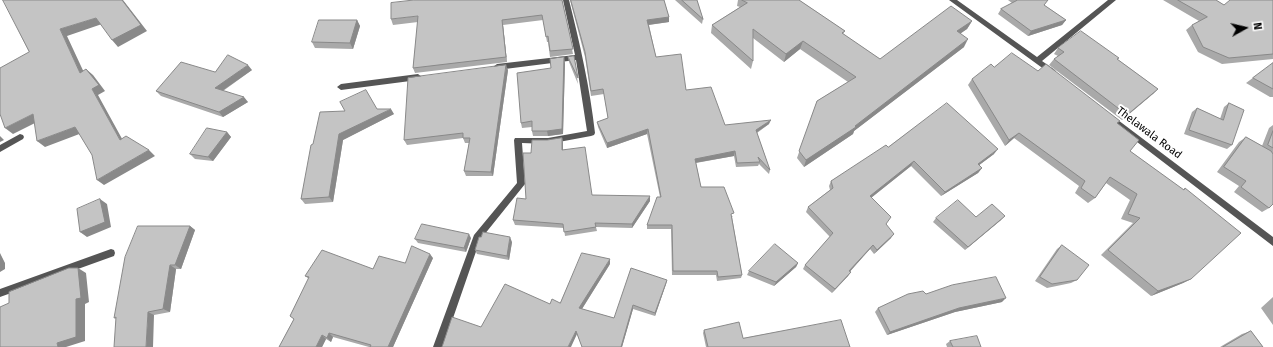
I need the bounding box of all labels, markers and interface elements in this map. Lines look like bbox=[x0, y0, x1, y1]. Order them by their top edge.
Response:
north arrow bbox=[1225, 8, 1265, 48]
text: N bbox=[1250, 22, 1264, 31]
street label: Thelawala Road bbox=[1114, 104, 1184, 162]

